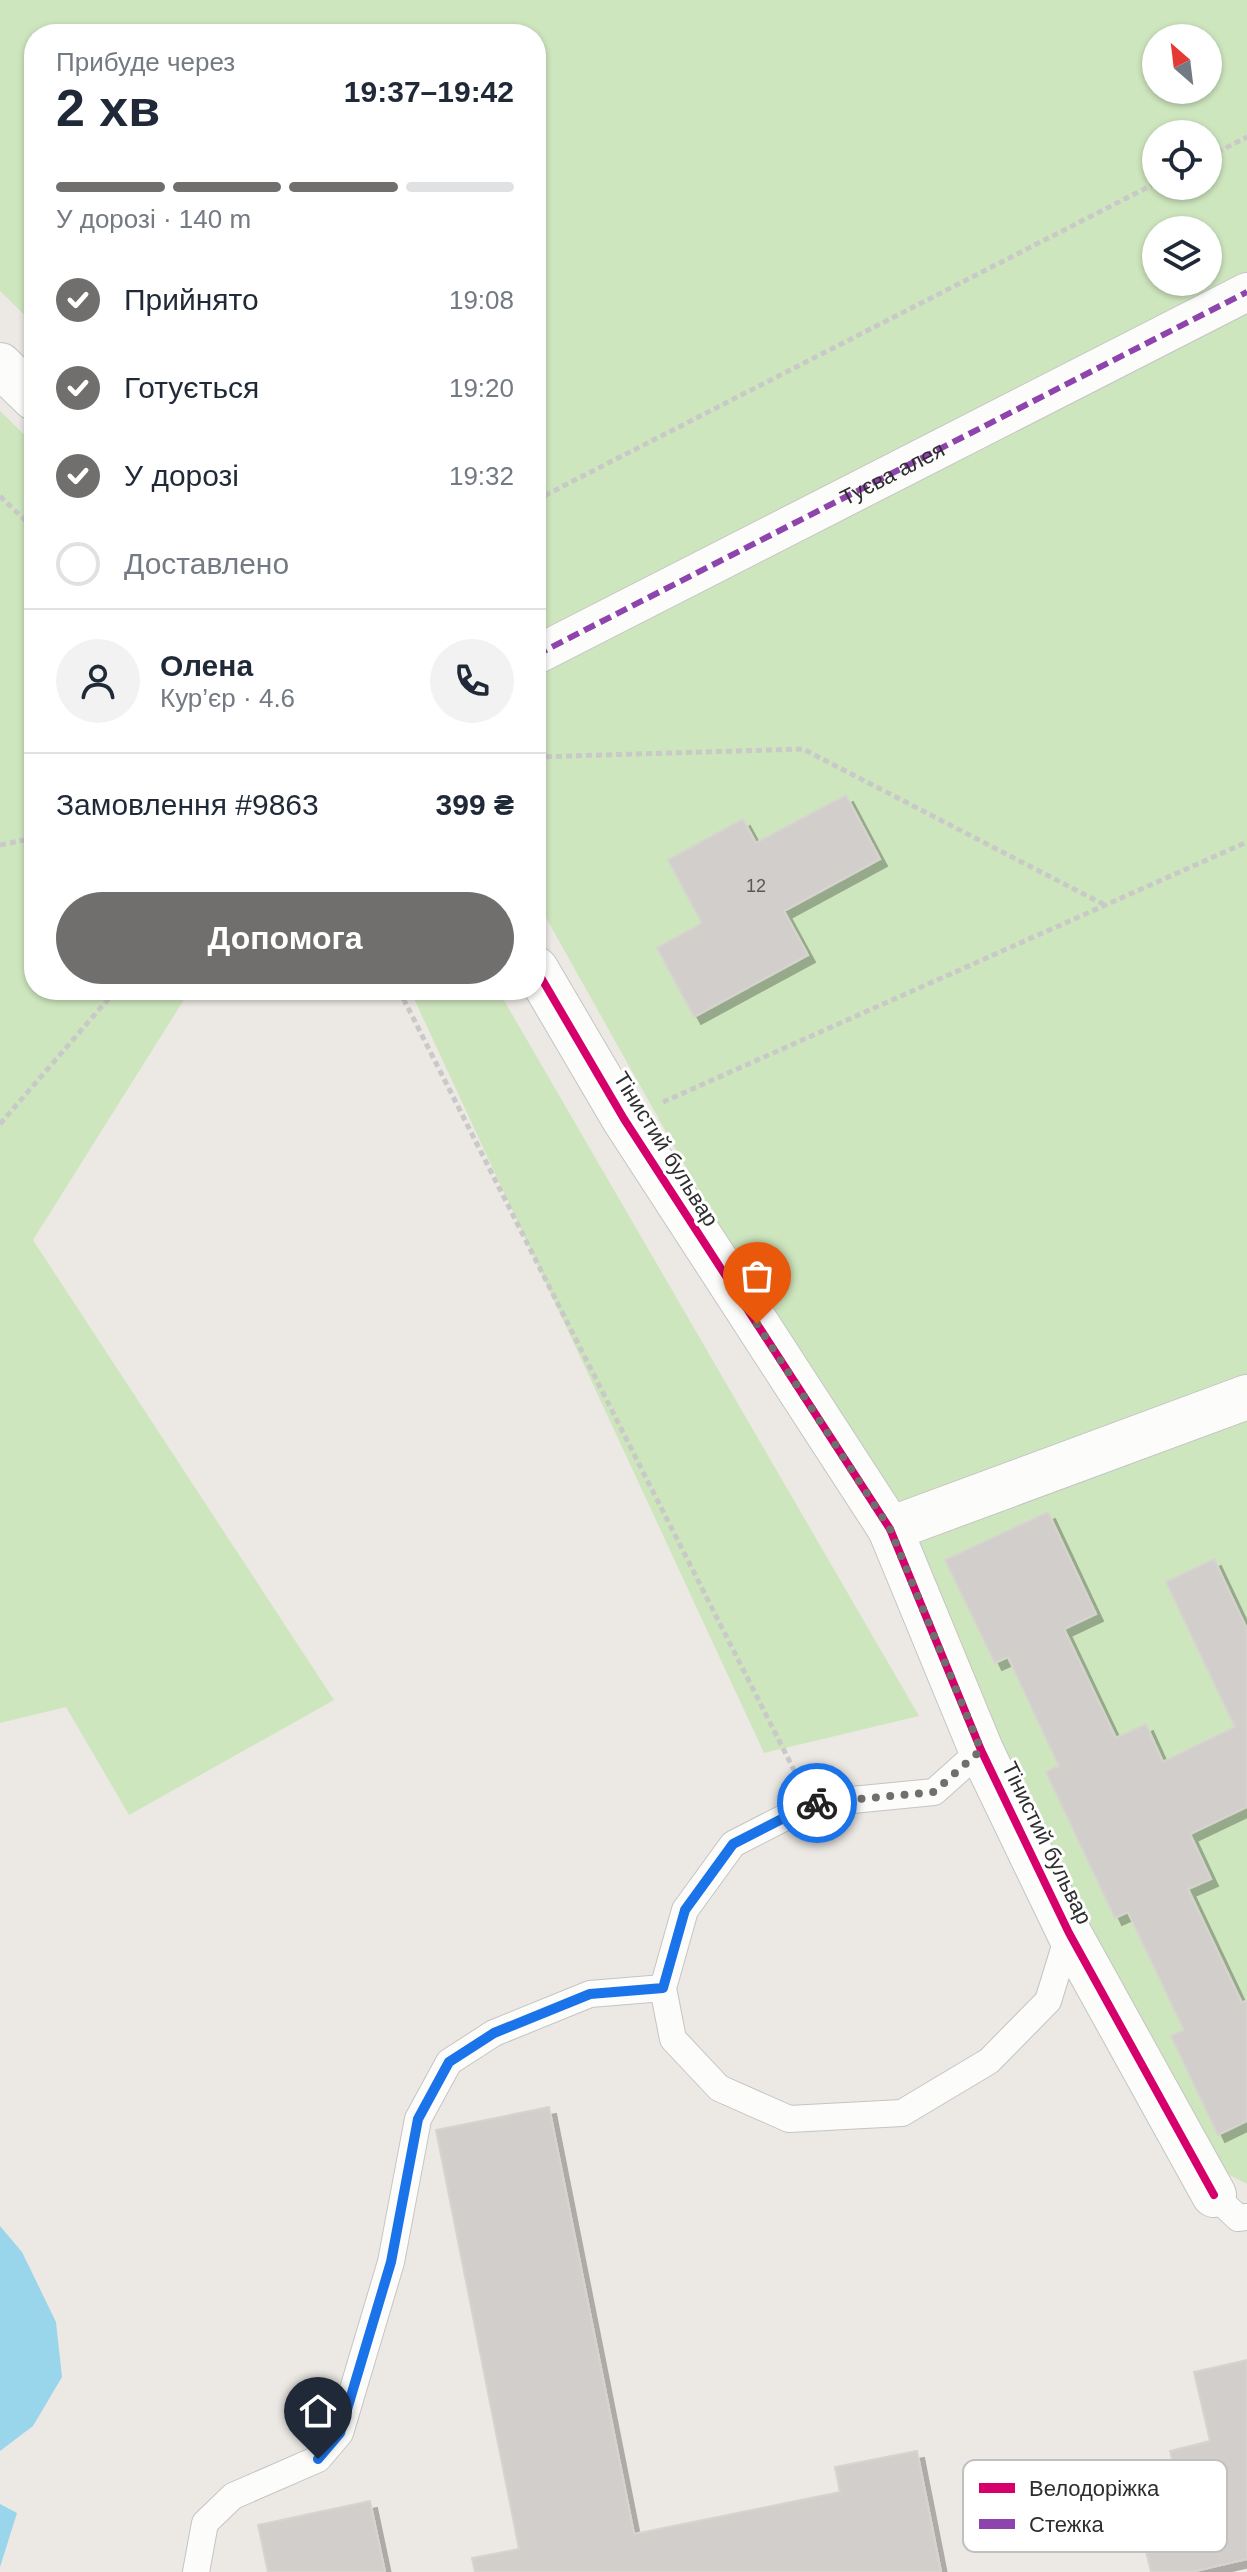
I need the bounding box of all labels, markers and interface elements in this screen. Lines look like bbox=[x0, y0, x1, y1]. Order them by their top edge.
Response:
north arrow bbox=[1142, 24, 1222, 104]
map controls bbox=[1142, 24, 1222, 296]
text: Прибуде через bbox=[56, 47, 235, 77]
text: 19:37–19:42 bbox=[344, 75, 514, 108]
text: 2 хв bbox=[56, 79, 160, 137]
button: locate bbox=[1142, 120, 1222, 200]
text: У дорозі · 140 m bbox=[56, 204, 251, 234]
button: layers bbox=[1142, 216, 1222, 296]
icon: check bbox=[56, 278, 100, 322]
text: Прийнято bbox=[124, 283, 259, 316]
text: 19:08 bbox=[449, 285, 514, 315]
icon: check bbox=[56, 366, 100, 410]
text: Готується bbox=[124, 371, 259, 404]
text: 19:20 bbox=[449, 373, 514, 403]
street label: Туєва алея bbox=[836, 436, 948, 510]
icon: check bbox=[56, 454, 100, 498]
text: У дорозі bbox=[124, 459, 239, 492]
text: 19:32 bbox=[449, 461, 514, 491]
text: Доставлено bbox=[124, 547, 289, 580]
button: person bbox=[56, 639, 140, 723]
button: phone bbox=[430, 639, 514, 723]
text: Олена bbox=[160, 649, 253, 682]
text: Кур’єр · 4.6 bbox=[160, 683, 295, 713]
text: Замовлення #9863 bbox=[56, 788, 319, 821]
text: 399 ₴ bbox=[436, 788, 514, 821]
house number: 12 bbox=[746, 876, 766, 896]
button: Допомога bbox=[56, 892, 514, 984]
street label: Тінистий бульвар bbox=[608, 1067, 724, 1231]
pin bbox=[723, 1242, 791, 1324]
icon: bag bbox=[735, 1254, 779, 1298]
street label: Тінистий бульвар bbox=[997, 1758, 1097, 1928]
courier bbox=[777, 1763, 857, 1843]
icon: bike bbox=[795, 1781, 839, 1825]
pin bbox=[284, 2377, 352, 2459]
icon: home bbox=[296, 2389, 340, 2433]
legend bbox=[963, 2460, 1227, 2552]
text: Велодоріжка bbox=[1029, 2476, 1160, 2501]
text: Стежка bbox=[1029, 2512, 1105, 2537]

